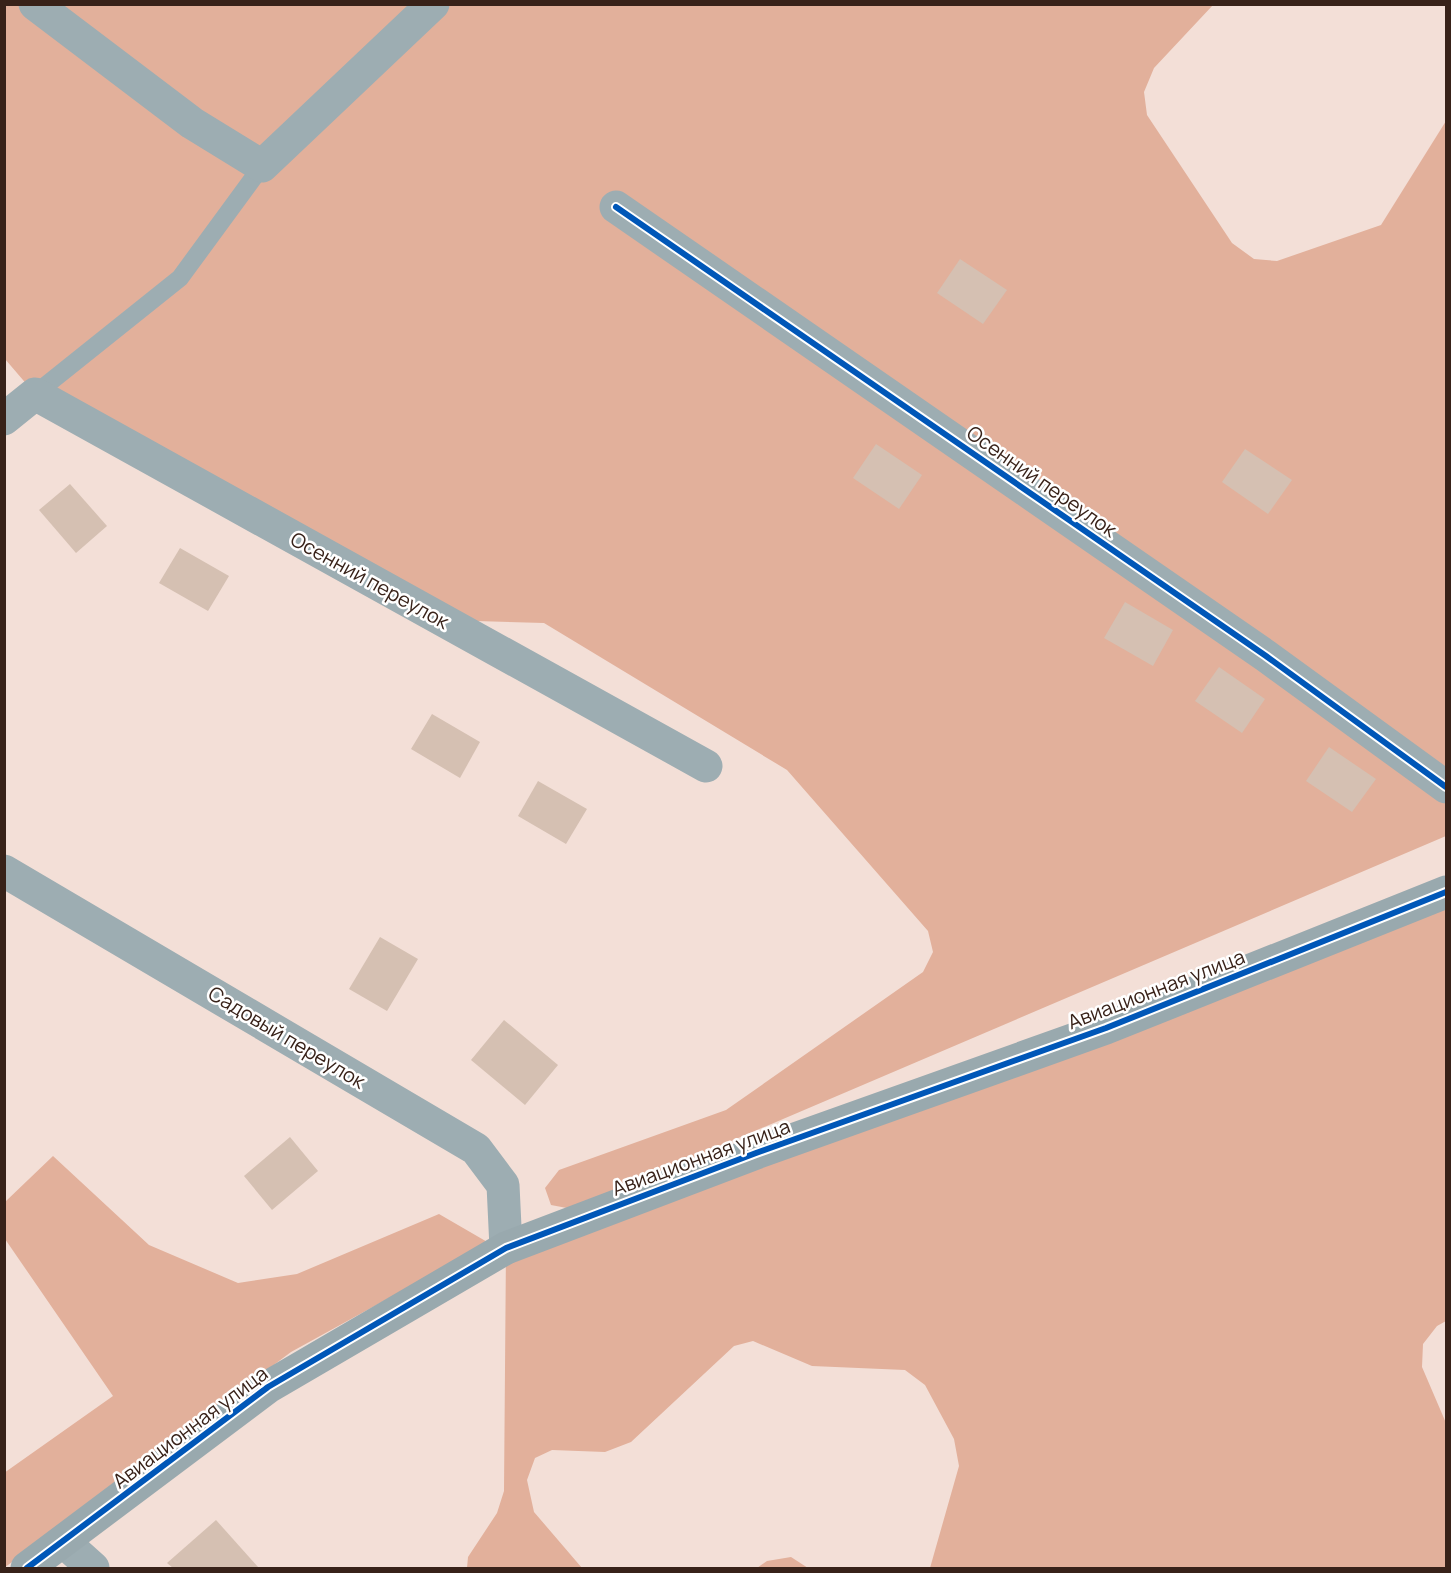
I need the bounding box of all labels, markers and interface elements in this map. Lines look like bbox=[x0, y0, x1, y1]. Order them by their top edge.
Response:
street label: Осенний переулок bbox=[962, 419, 1123, 544]
street label: Осенний переулок bbox=[286, 525, 455, 635]
street label: Авиационная улица bbox=[1064, 943, 1248, 1035]
street label: Садовый переулок bbox=[204, 979, 371, 1095]
street label: Авиационная улица bbox=[608, 1112, 794, 1202]
street label: Авиационная улица bbox=[107, 1360, 273, 1494]

